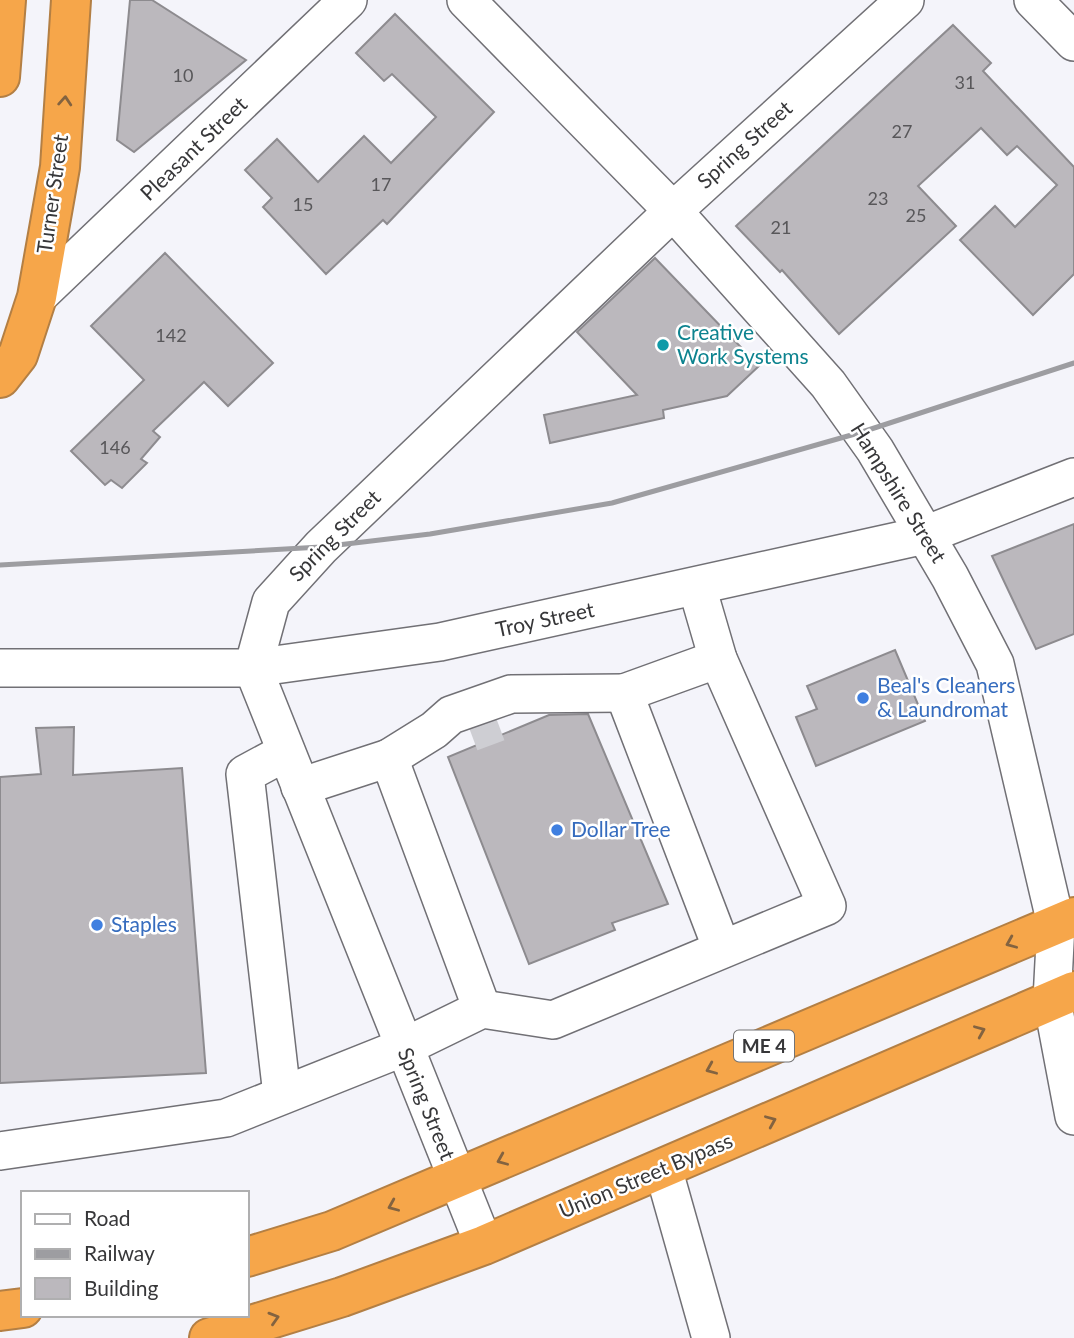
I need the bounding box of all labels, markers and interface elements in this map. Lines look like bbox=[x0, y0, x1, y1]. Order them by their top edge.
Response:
house number: 10 bbox=[173, 64, 193, 86]
house number: 31 bbox=[955, 71, 975, 93]
street label: Pleasant Street bbox=[135, 91, 252, 205]
street label: Spring Street bbox=[691, 94, 797, 193]
one-way arrow bbox=[57, 95, 72, 106]
house number: 27 bbox=[892, 120, 912, 142]
street label: Turner Street bbox=[31, 132, 72, 255]
house number: 17 bbox=[371, 173, 391, 195]
house number: 23 bbox=[868, 187, 888, 209]
house number: 15 bbox=[293, 193, 313, 215]
house number: 25 bbox=[906, 204, 926, 226]
house number: 21 bbox=[771, 216, 791, 238]
place label: Creative Work Systems bbox=[677, 319, 809, 368]
house number: 142 bbox=[155, 324, 187, 346]
marker: Creative Work Systems bbox=[655, 337, 671, 353]
street label: Hampshire Street bbox=[846, 418, 953, 567]
house number: 146 bbox=[99, 436, 131, 458]
street label: Spring Street bbox=[283, 484, 385, 586]
street label: Troy Street bbox=[493, 596, 597, 641]
place label: Beal's Cleaners & Laundromat bbox=[877, 672, 1015, 721]
marker: Beal's Cleaners & Laundromat bbox=[855, 690, 871, 706]
place label: Dollar Tree bbox=[571, 816, 671, 841]
marker: Dollar Tree bbox=[549, 822, 565, 838]
place label: Staples bbox=[111, 911, 177, 936]
marker: Staples bbox=[89, 917, 105, 933]
one-way arrow bbox=[1006, 935, 1018, 949]
one-way arrow bbox=[973, 1025, 986, 1039]
road number: ME 4 bbox=[734, 1030, 794, 1062]
street label: Spring Street bbox=[394, 1044, 461, 1164]
one-way arrow bbox=[706, 1061, 718, 1075]
one-way arrow bbox=[764, 1115, 777, 1129]
street label: Union Street Bypass bbox=[555, 1127, 736, 1222]
one-way arrow bbox=[497, 1152, 510, 1166]
legend bbox=[21, 1191, 248, 1317]
one-way arrow bbox=[388, 1198, 401, 1212]
text: Road bbox=[84, 1205, 131, 1230]
text: Railway bbox=[84, 1240, 155, 1265]
text: Building bbox=[84, 1275, 159, 1300]
one-way arrow bbox=[268, 1312, 280, 1327]

